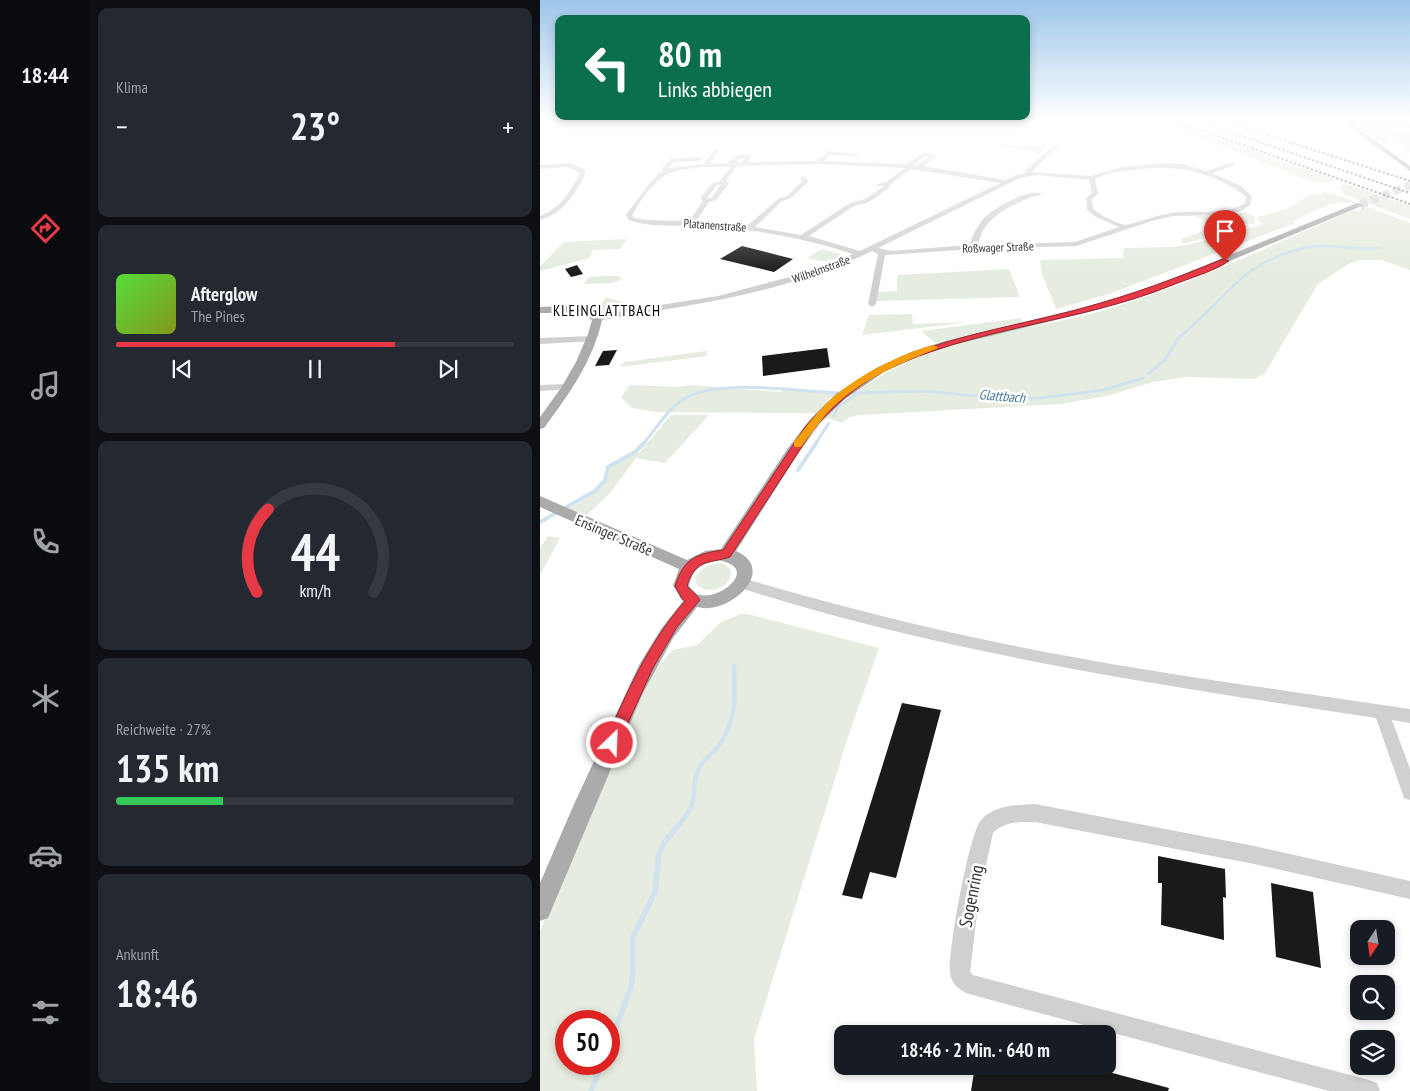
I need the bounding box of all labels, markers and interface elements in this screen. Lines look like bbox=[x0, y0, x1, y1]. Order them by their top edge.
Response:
text: 80 m bbox=[658, 31, 722, 77]
icon: left bbox=[575, 35, 640, 100]
text: 18:44 bbox=[21, 61, 69, 89]
text: Links abbiegen bbox=[658, 75, 772, 103]
text: Klima bbox=[116, 77, 148, 97]
text: 23° bbox=[290, 101, 340, 150]
text: − bbox=[116, 108, 128, 145]
text: + bbox=[502, 108, 514, 145]
pin bbox=[1204, 210, 1246, 261]
icon: directions bbox=[28, 211, 63, 246]
street label: Platanenstraße bbox=[683, 215, 747, 235]
icon: arrive bbox=[1211, 217, 1239, 245]
street label: Roßwager Straße bbox=[962, 238, 1034, 256]
street label: Wilhelmstraße bbox=[790, 252, 852, 286]
text: Afterglow bbox=[191, 282, 257, 306]
district label: KLEINGLATTBACH bbox=[553, 301, 661, 320]
text: The Pines bbox=[191, 306, 245, 326]
icon: previous bbox=[168, 355, 196, 383]
icon: pause bbox=[301, 355, 329, 383]
icon: next bbox=[434, 355, 462, 383]
icon: music bbox=[28, 368, 63, 403]
water label: Glattbach bbox=[978, 385, 1027, 407]
street label: Ensinger Straße bbox=[573, 510, 655, 560]
text: 44 bbox=[290, 518, 340, 585]
icon: phone bbox=[28, 524, 63, 559]
text: km/h bbox=[299, 579, 331, 602]
icon: climate bbox=[28, 681, 63, 716]
position arrow bbox=[585, 716, 637, 768]
text: Reichweite · 27% bbox=[116, 719, 211, 739]
text: 135 km bbox=[116, 743, 219, 792]
icon: car bbox=[28, 838, 63, 873]
street label: Sogenring bbox=[954, 863, 988, 929]
north arrow bbox=[1350, 920, 1395, 965]
map controls bbox=[1350, 920, 1395, 1075]
text: Ankunft bbox=[116, 944, 159, 964]
text: 18:46 bbox=[116, 968, 198, 1017]
button: search bbox=[1350, 975, 1395, 1020]
icon: filters bbox=[28, 995, 63, 1030]
speed limit sign: 50 bbox=[555, 1010, 620, 1075]
button: layers bbox=[1350, 1030, 1395, 1075]
text: 18:46 · 2 Min. · 640 m bbox=[900, 1038, 1050, 1062]

